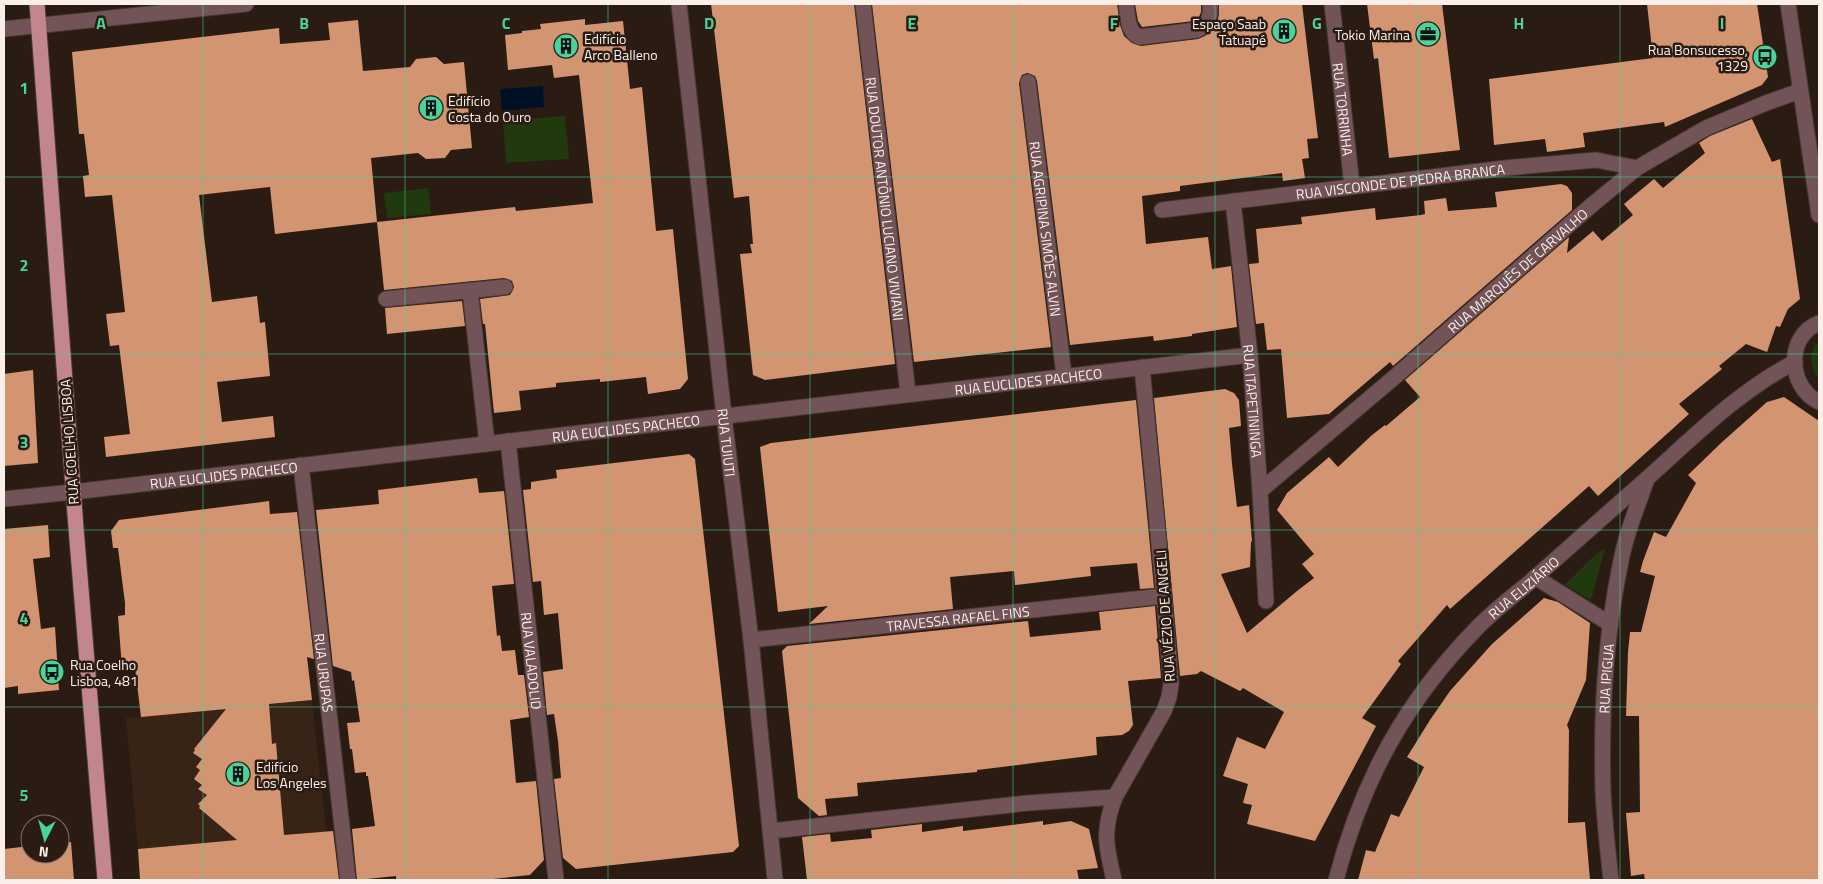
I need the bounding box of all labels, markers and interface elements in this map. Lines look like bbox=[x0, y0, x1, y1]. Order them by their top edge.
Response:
text: A bbox=[96, 11, 106, 35]
text: B bbox=[299, 11, 309, 35]
text: C bbox=[502, 11, 511, 35]
text: D bbox=[704, 11, 714, 35]
text: E bbox=[908, 11, 917, 35]
text: F bbox=[1110, 11, 1119, 35]
text: G bbox=[1312, 11, 1322, 35]
text: H bbox=[1514, 11, 1524, 35]
text: I bbox=[1720, 11, 1724, 35]
place label: Espaço Saab Tatuapé bbox=[1192, 13, 1266, 50]
building icon: Espaço Saab Tatuapé bbox=[1271, 18, 1297, 44]
office icon: Tokio Marina bbox=[1415, 21, 1441, 47]
place label: Tokio Marina bbox=[1335, 24, 1410, 45]
place label: Edifício Arco Balleno bbox=[584, 28, 658, 65]
building icon: Edifício Arco Balleno bbox=[553, 33, 579, 59]
place label: Rua Bonsucesso, 1329 bbox=[1648, 39, 1748, 76]
bus stop icon: Rua Bonsucesso, 1329 bbox=[1752, 44, 1778, 70]
street label: RUA TORRINHA bbox=[1328, 62, 1359, 158]
text: 1 bbox=[20, 76, 28, 100]
street label: RUA DOUTOR ANTÔNIO LUCIANO VIVIANI bbox=[861, 76, 910, 322]
place label: Edifício Costa do Ouro bbox=[448, 90, 531, 127]
building icon: Edifício Costa do Ouro bbox=[418, 95, 444, 121]
street label: RUA AGRIPINA SIMÕES ALVIN bbox=[1025, 140, 1067, 318]
street label: RUA VISCONDE DE PEDRA BRANCA bbox=[1295, 158, 1506, 204]
street label: RUA MARQUÊS DE CARVALHO bbox=[1442, 203, 1592, 337]
text: 2 bbox=[20, 253, 28, 277]
street label: RUA ITAPETININGA bbox=[1238, 343, 1268, 459]
street label: RUA EUCLIDES PACHECO bbox=[953, 362, 1103, 400]
street label: RUA COELHO LISBOA bbox=[54, 378, 84, 505]
street label: RUA TUIUTI bbox=[713, 407, 742, 478]
street label: RUA EUCLIDES PACHECO bbox=[551, 409, 701, 447]
text: 3 bbox=[20, 430, 28, 454]
street label: RUA EUCLIDES PACHECO bbox=[149, 455, 299, 493]
street label: RUA VÉZIO DE ANGELI bbox=[1150, 549, 1180, 683]
street label: RUA ELIZIÁRIO bbox=[1483, 551, 1563, 623]
street label: TRAVESSA RAFAEL FINS bbox=[885, 600, 1030, 636]
text: 4 bbox=[20, 606, 29, 630]
street label: RUA VALADOLID bbox=[516, 611, 548, 710]
street label: RUA URUPAS bbox=[310, 632, 339, 713]
street label: RUA IPIGUA bbox=[1593, 642, 1619, 714]
place label: Rua Coelho Lisboa, 481 bbox=[70, 654, 138, 691]
bus stop icon: Rua Coelho Lisboa, 481 bbox=[39, 659, 65, 685]
place label: Edifício Los Angeles bbox=[256, 756, 327, 793]
building icon: Edifício Los Angeles bbox=[225, 761, 251, 787]
text: 5 bbox=[20, 783, 29, 807]
north arrow bbox=[20, 814, 70, 864]
text: N bbox=[38, 841, 50, 863]

